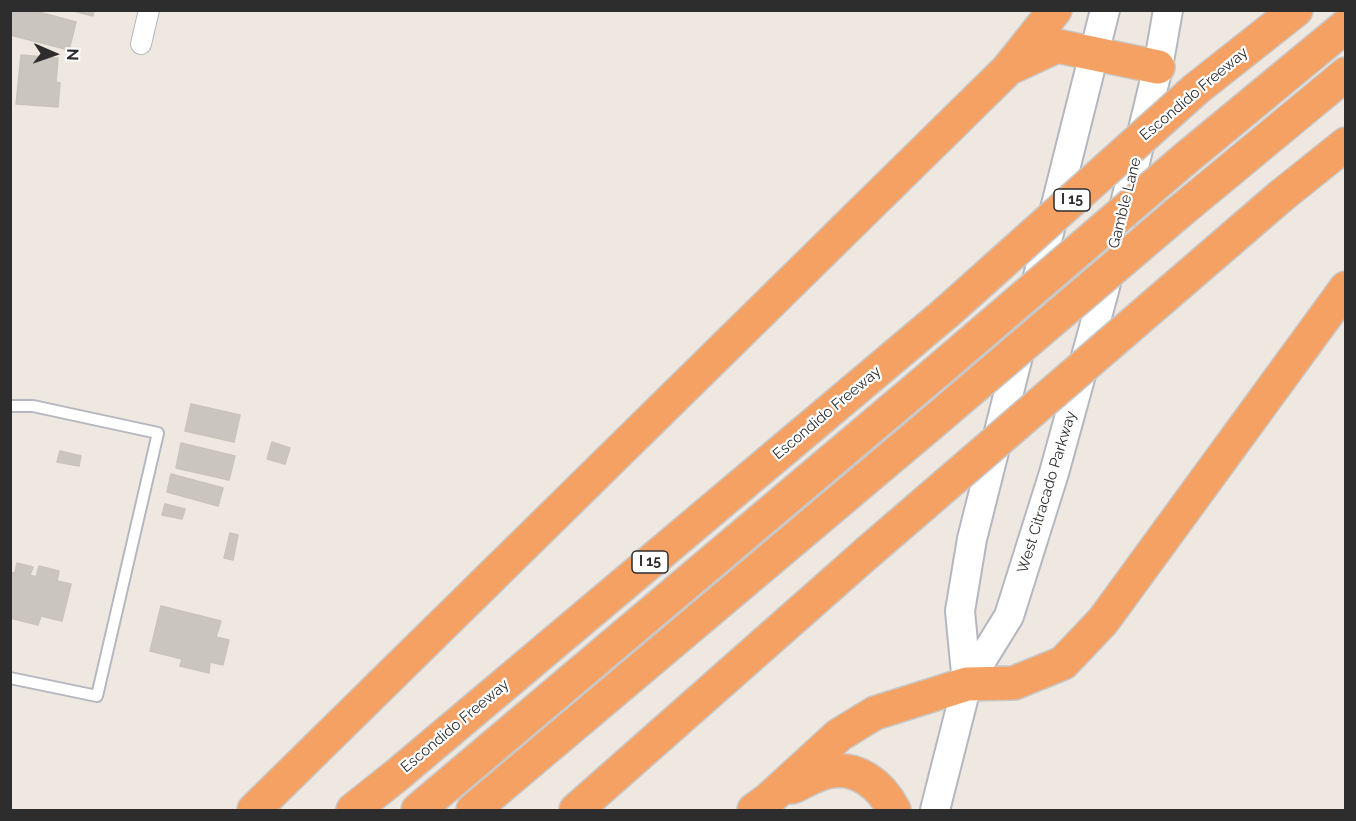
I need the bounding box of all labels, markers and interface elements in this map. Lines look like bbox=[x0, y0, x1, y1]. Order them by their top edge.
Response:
north arrow bbox=[24, 24, 84, 84]
street label: Escondido Freeway bbox=[1136, 44, 1252, 144]
text: N bbox=[63, 48, 82, 61]
street label: Gamble Lane bbox=[1105, 156, 1145, 250]
road number: I 15 bbox=[1054, 189, 1090, 211]
street label: Escondido Freeway bbox=[769, 363, 885, 463]
street label: West Citracado Parkway bbox=[1014, 409, 1080, 575]
road number: I 15 bbox=[632, 551, 668, 573]
street label: Escondido Freeway bbox=[397, 676, 513, 776]

